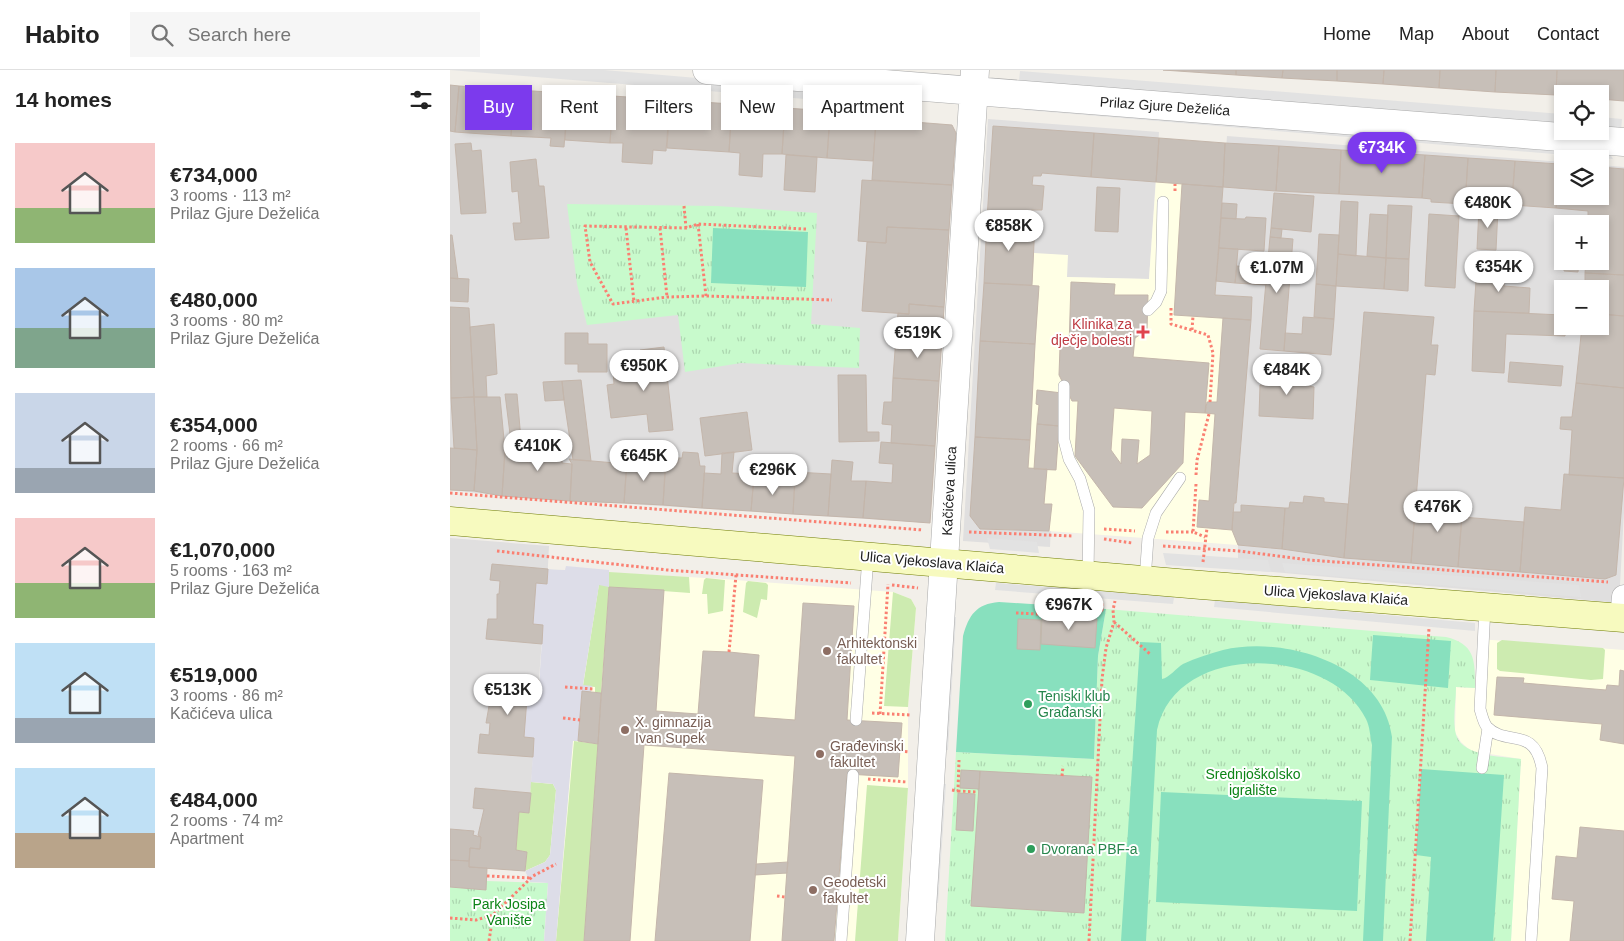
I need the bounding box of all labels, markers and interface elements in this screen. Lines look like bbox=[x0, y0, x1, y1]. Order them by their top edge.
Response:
search box bbox=[130, 12, 480, 57]
text: Habito bbox=[25, 21, 100, 48]
icon: search bbox=[148, 21, 176, 49]
text: Search here bbox=[188, 24, 291, 45]
text: Home bbox=[1323, 24, 1371, 44]
text: Map bbox=[1399, 24, 1434, 44]
text: About bbox=[1462, 24, 1509, 44]
text: Contact bbox=[1537, 24, 1599, 44]
chip: Buy bbox=[465, 85, 532, 130]
chip: Rent bbox=[542, 85, 616, 130]
chip: Filters bbox=[626, 85, 711, 130]
chip: New bbox=[721, 85, 793, 130]
chip: Apartment bbox=[803, 85, 922, 130]
map controls bbox=[1554, 85, 1609, 335]
button: locate bbox=[1554, 85, 1609, 140]
icon: filters bbox=[407, 86, 435, 114]
text: 14 homes bbox=[15, 88, 112, 111]
street label: Prilaz Gjure Deželića bbox=[1099, 93, 1231, 119]
pin: €734K bbox=[1347, 132, 1417, 174]
text: €734K bbox=[1358, 139, 1406, 156]
button: layers bbox=[1554, 150, 1609, 205]
icon: home bbox=[55, 163, 115, 223]
text: €734,000 bbox=[170, 163, 258, 186]
pin: €480K bbox=[1453, 186, 1523, 229]
text: 3 rooms · 113 m² bbox=[170, 187, 291, 204]
text: €480K bbox=[1464, 194, 1512, 211]
text: Prilaz Gjure Deželića bbox=[170, 205, 319, 222]
pin: €858K bbox=[974, 210, 1044, 252]
button: + bbox=[1554, 215, 1609, 270]
text: €858K bbox=[985, 217, 1033, 234]
pin: €354K bbox=[1464, 250, 1534, 293]
pin: €1.07M bbox=[1236, 252, 1318, 294]
text: €354K bbox=[1475, 258, 1523, 275]
text: €1.07M bbox=[1250, 259, 1304, 276]
button: − bbox=[1554, 280, 1609, 335]
icon: home bbox=[55, 288, 115, 348]
text: €480,000 bbox=[170, 288, 258, 311]
text: 3 rooms · 80 m² bbox=[170, 312, 283, 329]
pin: €519K bbox=[883, 316, 953, 359]
place label: Klinika za dječje bolesti bbox=[1051, 316, 1132, 348]
text: €519K bbox=[894, 324, 942, 341]
marker: Klinika za dječje bolesti bbox=[1136, 325, 1150, 339]
text: Prilaz Gjure Deželića bbox=[170, 330, 319, 347]
pin: €950K bbox=[609, 350, 679, 392]
pin: €484K bbox=[1252, 354, 1322, 396]
text: €950K bbox=[620, 357, 668, 374]
text: €484K bbox=[1263, 361, 1311, 378]
icon: home bbox=[55, 413, 115, 473]
text: €354,000 bbox=[170, 413, 258, 436]
pin: €410K bbox=[503, 430, 573, 472]
text: 2 rooms · 66 m² bbox=[170, 437, 283, 454]
text: €410K bbox=[514, 437, 562, 454]
pin: €645K bbox=[609, 440, 679, 482]
street label: Kačićeva ulica bbox=[939, 446, 959, 536]
text: €645K bbox=[620, 447, 668, 464]
pin: €296K bbox=[738, 454, 808, 496]
text: Prilaz Gjure Deželića bbox=[170, 455, 319, 472]
text: €296K bbox=[749, 461, 797, 478]
pin: €476K bbox=[1403, 490, 1473, 533]
text: €476K bbox=[1414, 498, 1462, 515]
icon: home bbox=[55, 538, 115, 598]
text: €1,070,000 bbox=[170, 538, 275, 561]
street label: Ulica Vjekoslava Klaića bbox=[859, 548, 1005, 576]
text: 5 rooms · 163 m² bbox=[170, 562, 292, 579]
text: Prilaz Gjure Deželića bbox=[170, 580, 319, 597]
street label: Ulica Vjekoslava Klaića bbox=[1263, 582, 1409, 608]
pin: €967K bbox=[1034, 588, 1104, 631]
text: €967K bbox=[1045, 596, 1093, 613]
place label: Arhitektonski fakultet bbox=[837, 635, 917, 667]
marker: Arhitektonski fakultet bbox=[821, 645, 833, 657]
icon: home bbox=[55, 663, 115, 723]
text: €519,000 bbox=[170, 663, 258, 686]
pin: €513K bbox=[473, 674, 543, 716]
text: €513K bbox=[484, 681, 532, 698]
text: 3 rooms · 86 m² bbox=[170, 687, 283, 704]
place label: Teniski klub Građanski bbox=[1038, 688, 1111, 720]
marker: Teniski klub Građanski bbox=[1022, 698, 1034, 710]
text: Kačićeva ulica bbox=[170, 705, 272, 722]
place label: X. gimnazija Ivan Supek bbox=[635, 714, 711, 746]
marker: X. gimnazija Ivan Supek bbox=[619, 724, 631, 736]
place label: Građevinski fakultet bbox=[830, 738, 904, 770]
marker: Građevinski fakultet bbox=[814, 748, 826, 760]
park label: Srednjoškolsko igralište bbox=[1206, 766, 1301, 798]
icon: home bbox=[55, 788, 115, 848]
text: €484,000 bbox=[170, 788, 258, 811]
text: 2 rooms · 74 m² bbox=[170, 812, 283, 829]
text: Apartment bbox=[170, 830, 244, 847]
place label: Dvorana PBF-a bbox=[1041, 841, 1138, 857]
marker: Dvorana PBF-a bbox=[1025, 843, 1037, 855]
place label: Geodetski fakultet bbox=[823, 874, 886, 906]
marker: Geodetski fakultet bbox=[807, 884, 819, 896]
park label: Park Josipa Vanište bbox=[472, 896, 546, 928]

